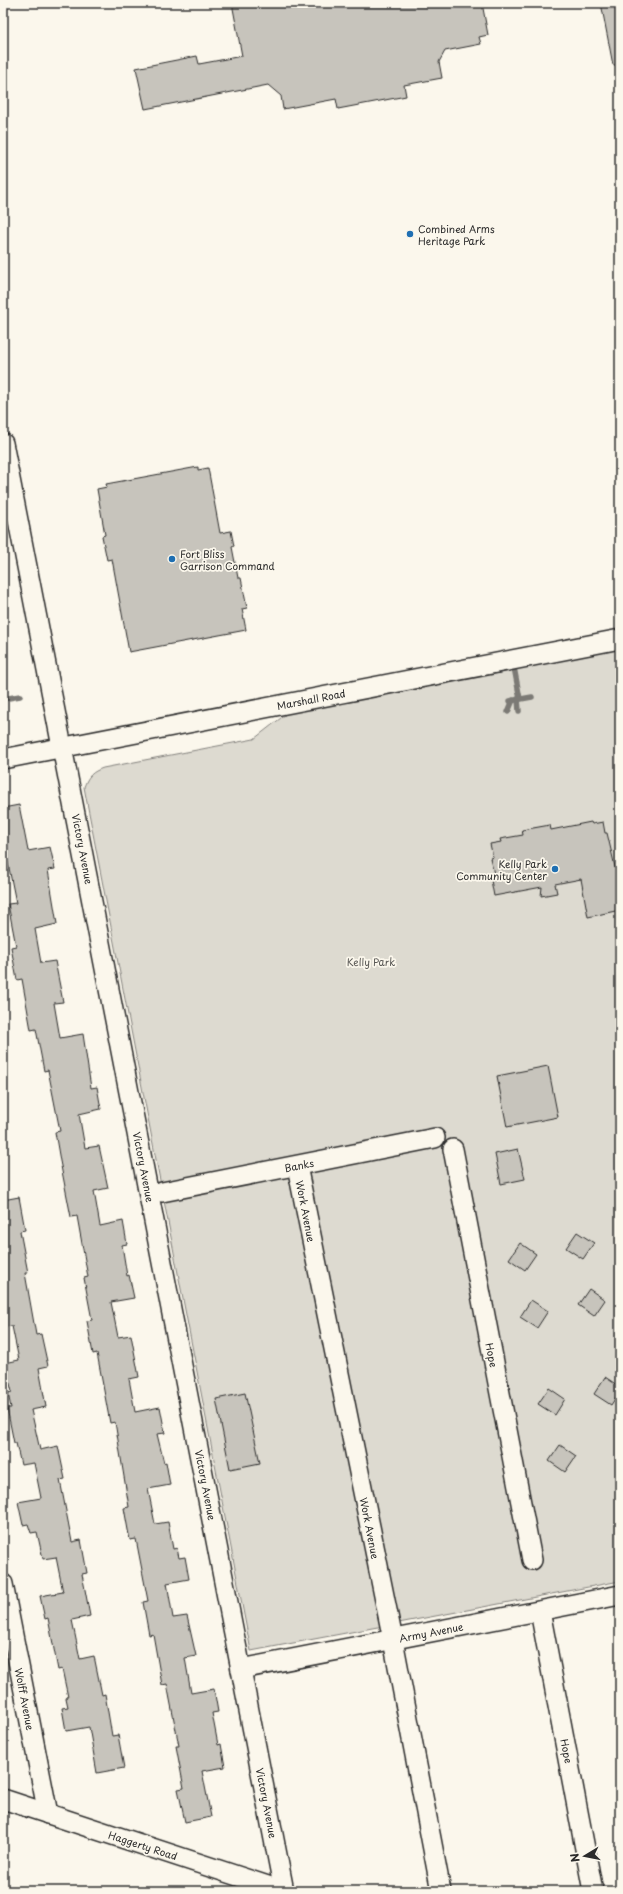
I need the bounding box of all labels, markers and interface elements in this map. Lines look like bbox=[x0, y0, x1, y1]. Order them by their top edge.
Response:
place label: Combined Arms Heritage Park bbox=[418, 221, 495, 248]
marker: Combined Arms Heritage Park bbox=[405, 229, 415, 239]
place label: Fort Bliss Garrison Command bbox=[180, 546, 275, 573]
marker: Fort Bliss Garrison Command bbox=[167, 554, 177, 564]
street label: Marshall Road bbox=[275, 685, 347, 713]
street label: Victory Avenue bbox=[69, 813, 97, 886]
place label: Kelly Park Community Center bbox=[456, 856, 547, 884]
marker: Kelly Park Community Center bbox=[550, 864, 560, 874]
park label: Kelly Park bbox=[347, 954, 395, 969]
street label: Victory Avenue bbox=[130, 1131, 158, 1204]
street label: Banks bbox=[283, 1155, 315, 1175]
street label: Work Avenue bbox=[293, 1179, 319, 1244]
street label: Hope bbox=[482, 1342, 502, 1368]
street label: Victory Avenue bbox=[192, 1449, 220, 1522]
street label: Work Avenue bbox=[357, 1496, 383, 1561]
street label: Army Avenue bbox=[398, 1618, 465, 1646]
street label: Wolff Avenue bbox=[12, 1667, 39, 1732]
street label: Hope bbox=[557, 1738, 577, 1764]
street label: Victory Avenue bbox=[253, 1767, 281, 1840]
street label: Haggerty Road bbox=[106, 1827, 180, 1864]
north arrow bbox=[565, 1836, 605, 1876]
text: N bbox=[565, 1852, 584, 1864]

